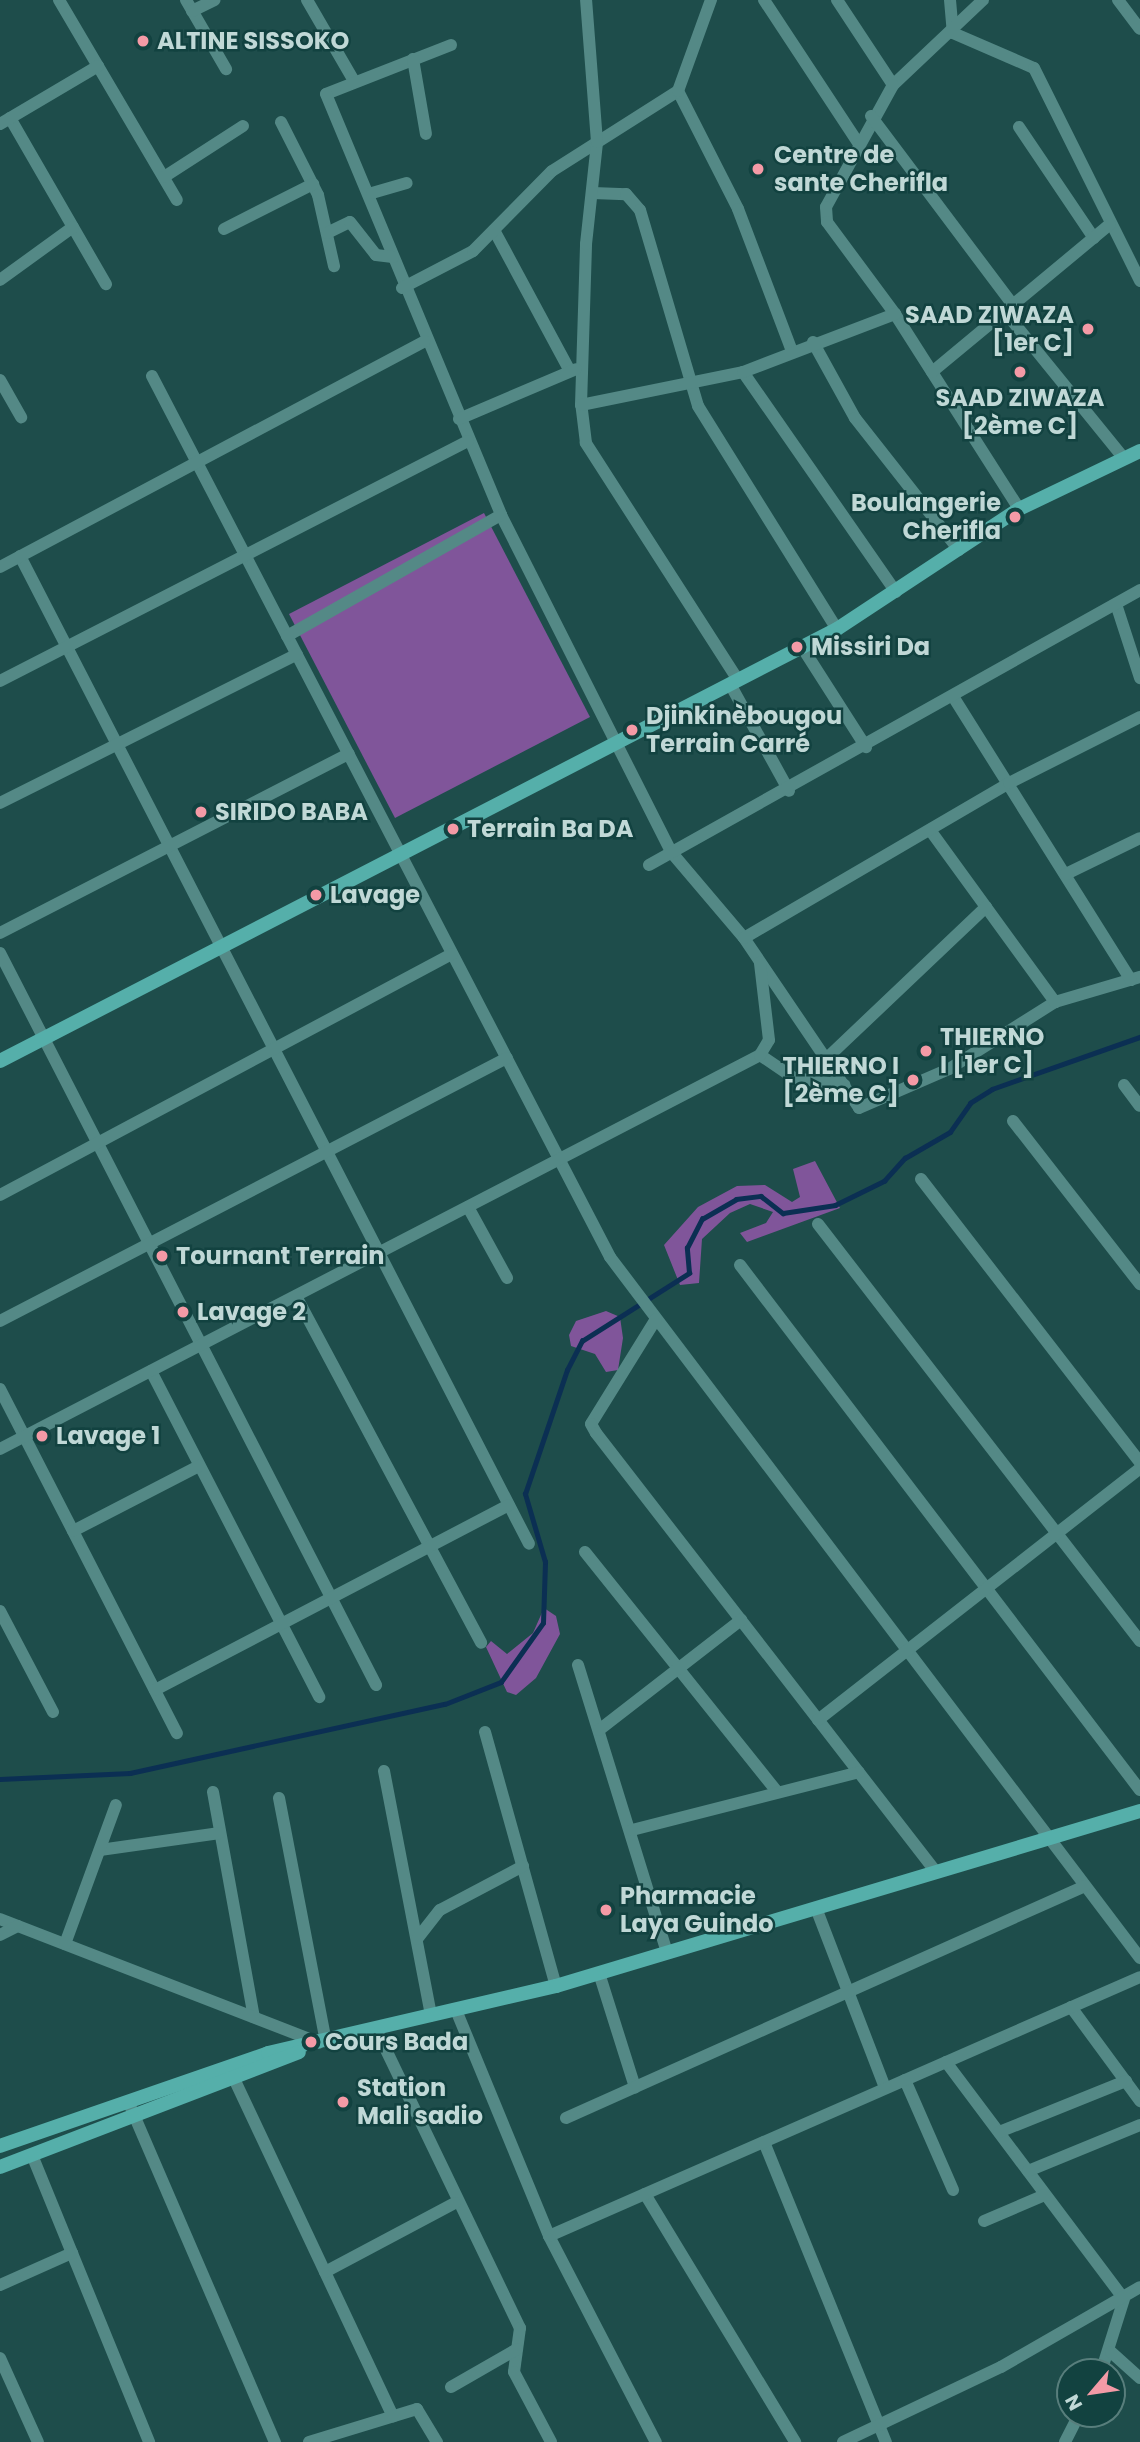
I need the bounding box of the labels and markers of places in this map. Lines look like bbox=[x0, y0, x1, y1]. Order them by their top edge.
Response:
place label: ALTINE SISSOKO bbox=[157, 27, 349, 55]
marker: ALTINE SISSOKO bbox=[135, 33, 151, 49]
place label: Centre de sante Cherifla bbox=[774, 141, 948, 197]
marker: Centre de sante Cherifla bbox=[748, 159, 768, 179]
place label: SAAD ZIWAZA [1er C] bbox=[905, 301, 1074, 357]
marker: SAAD ZIWAZA [1er C] bbox=[1080, 321, 1096, 337]
marker: SAAD ZIWAZA [2ème C] bbox=[1012, 364, 1028, 380]
place label: SAAD ZIWAZA [2ème C] bbox=[936, 384, 1104, 440]
place label: Boulangerie Cherifla bbox=[851, 489, 1001, 545]
marker: Boulangerie Cherifla bbox=[1007, 509, 1023, 525]
place label: Missiri Da bbox=[811, 633, 930, 661]
marker: Missiri Da bbox=[789, 639, 805, 655]
place label: Djinkinèbougou Terrain Carré bbox=[646, 702, 842, 758]
marker: Djinkinèbougou Terrain Carré bbox=[624, 722, 640, 738]
place label: SIRIDO BABA bbox=[215, 798, 368, 826]
marker: SIRIDO BABA bbox=[193, 804, 209, 820]
place label: Terrain Ba DA bbox=[467, 815, 633, 843]
marker: Terrain Ba DA bbox=[445, 821, 461, 837]
place label: Lavage bbox=[330, 881, 420, 909]
marker: Lavage bbox=[308, 887, 324, 903]
place label: THIERNO I [1er C] bbox=[940, 1023, 1044, 1079]
marker: THIERNO I [1er C] bbox=[918, 1043, 934, 1059]
place label: THIERNO I [2ème C] bbox=[782, 1052, 899, 1108]
marker: THIERNO I [2ème C] bbox=[905, 1072, 921, 1088]
place label: Tournant Terrain bbox=[176, 1242, 384, 1270]
marker: Tournant Terrain bbox=[154, 1248, 170, 1264]
place label: Lavage 2 bbox=[197, 1298, 306, 1326]
marker: Lavage 2 bbox=[175, 1304, 191, 1320]
place label: Lavage 1 bbox=[56, 1422, 160, 1450]
marker: Lavage 1 bbox=[34, 1428, 50, 1444]
place label: Pharmacie Laya Guindo bbox=[620, 1882, 774, 1938]
marker: Pharmacie Laya Guindo bbox=[598, 1902, 614, 1918]
place label: Cours Bada bbox=[325, 2028, 468, 2056]
marker: Cours Bada bbox=[303, 2034, 319, 2050]
place label: Station Mali sadio bbox=[357, 2074, 483, 2130]
marker: Station Mali sadio bbox=[335, 2094, 351, 2110]

